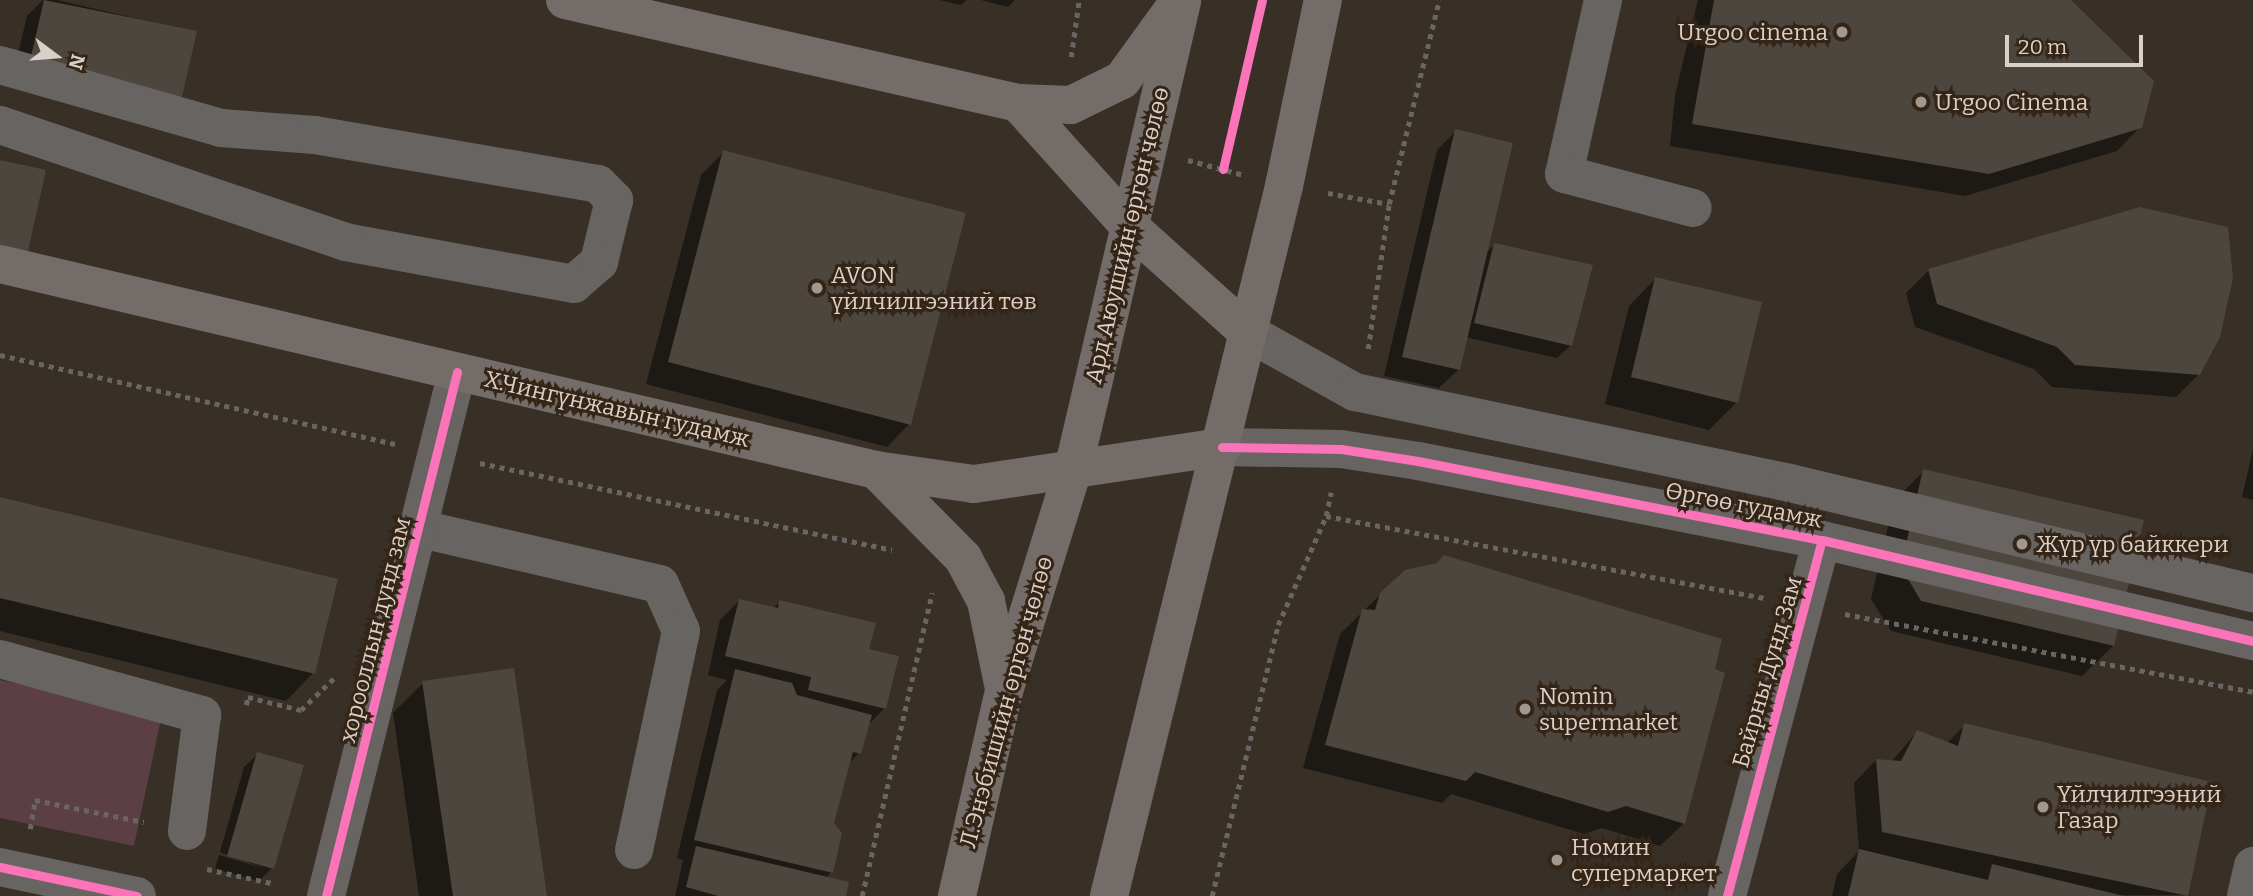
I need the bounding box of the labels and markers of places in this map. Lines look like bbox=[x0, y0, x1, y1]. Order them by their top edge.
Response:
place label: Urgoo cinema bbox=[1677, 18, 1828, 46]
marker: Urgoo cinema bbox=[1834, 24, 1850, 40]
place label: Urgoo Cinema bbox=[1935, 88, 2088, 116]
marker: Urgoo Cinema bbox=[1913, 94, 1929, 110]
place label: AVON үйлчилгээний төв bbox=[831, 261, 1037, 315]
marker: AVON үйлчилгээний төв bbox=[809, 280, 825, 296]
place label: Жүр үр байккери bbox=[2036, 530, 2229, 558]
marker: Жүр үр байккери bbox=[2014, 536, 2030, 552]
place label: Nomin supermarket bbox=[1539, 682, 1678, 736]
marker: Nomin supermarket bbox=[1517, 701, 1533, 717]
place label: Үйлчилгээний Газар bbox=[2057, 780, 2221, 834]
marker: Үйлчилгээний Газар bbox=[2035, 799, 2051, 815]
place label: Номин супермаркет bbox=[1571, 833, 1716, 887]
marker: Номин супермаркет bbox=[1549, 852, 1565, 868]

